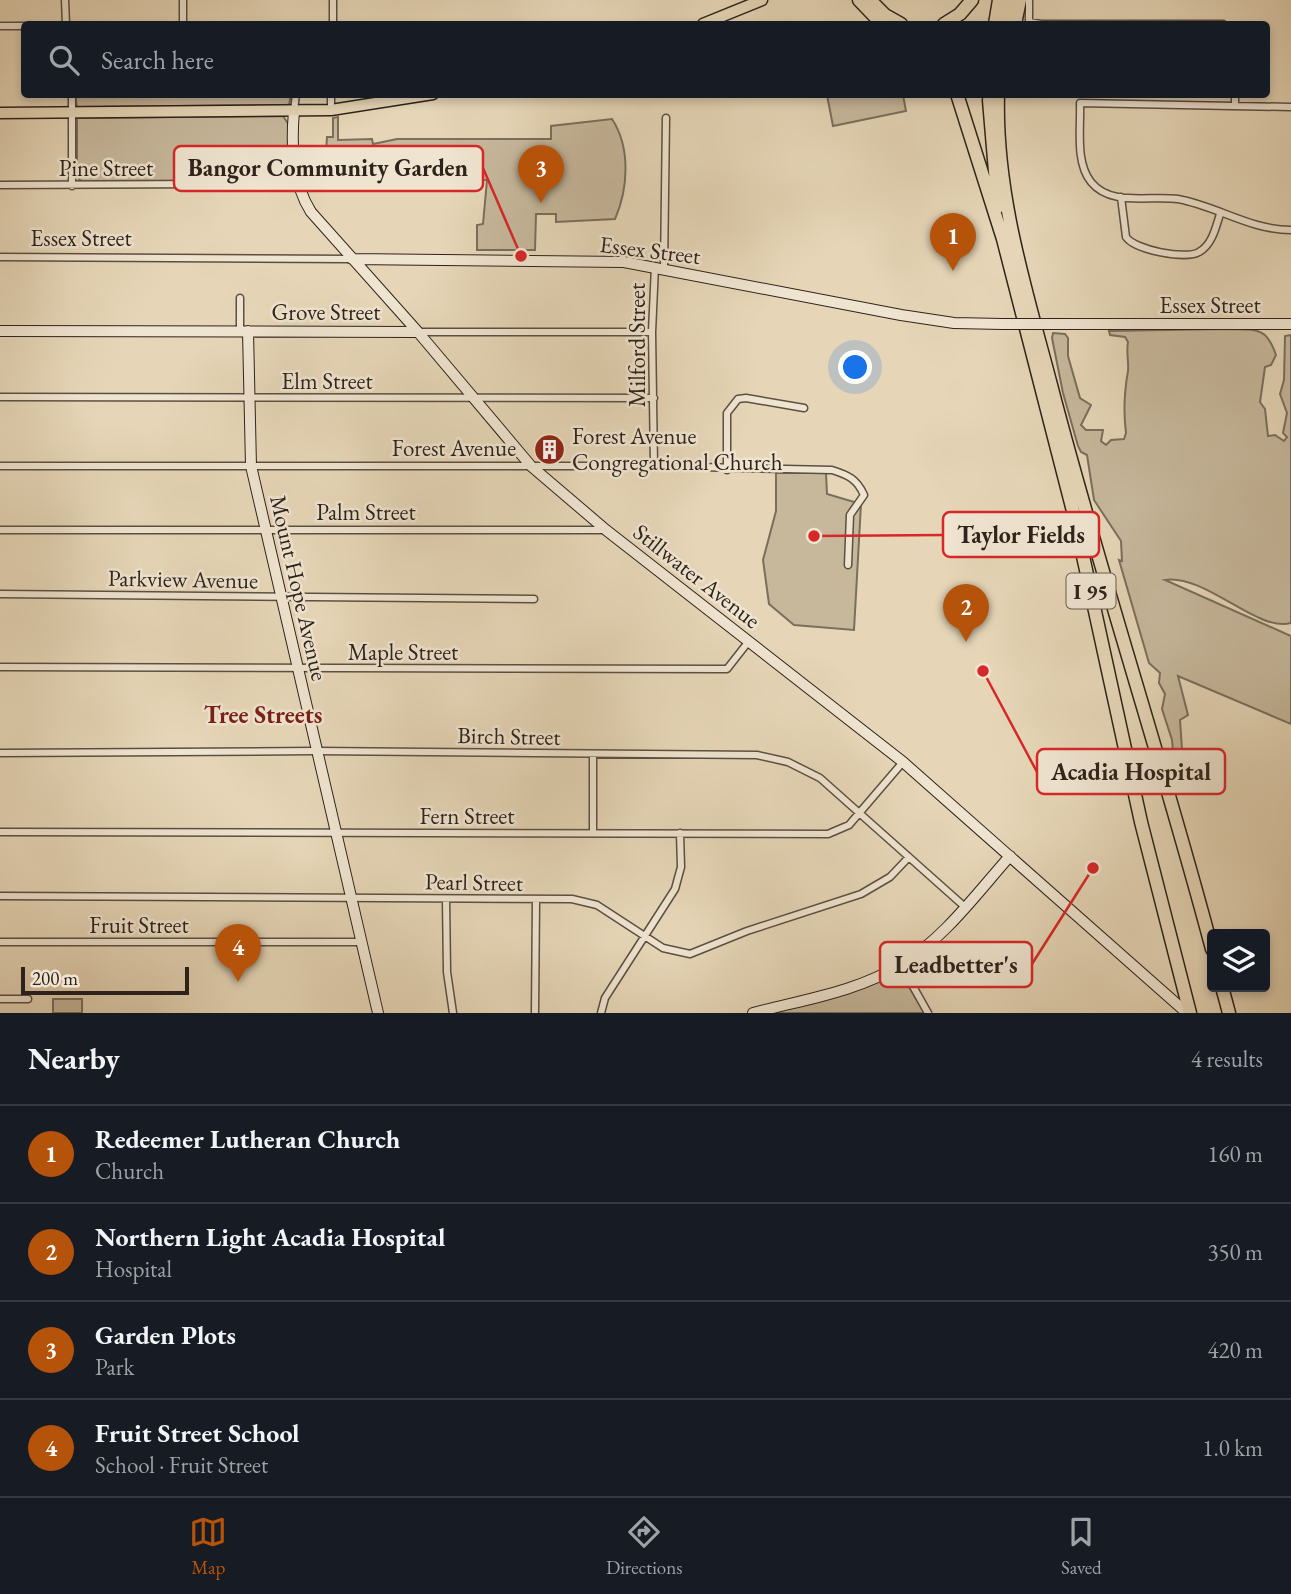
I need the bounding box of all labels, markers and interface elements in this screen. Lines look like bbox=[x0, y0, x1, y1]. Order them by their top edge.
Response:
search box bbox=[21, 21, 1270, 98]
icon: search bbox=[45, 41, 83, 79]
text: Search here bbox=[101, 43, 214, 77]
pin: 3 bbox=[518, 145, 564, 203]
callout: Bangor Community Garden bbox=[174, 146, 483, 191]
text: Bangor Community Garden bbox=[188, 152, 469, 184]
street label: Pine Street bbox=[59, 153, 154, 183]
pin: 1 bbox=[930, 213, 976, 271]
street label: Essex Street bbox=[30, 223, 133, 253]
street label: Essex Street bbox=[598, 229, 703, 271]
street label: Milford Street bbox=[622, 282, 652, 407]
street label: Essex Street bbox=[1159, 290, 1262, 320]
street label: Grove Street bbox=[271, 297, 381, 327]
your location bbox=[838, 350, 872, 384]
street label: Elm Street bbox=[281, 366, 374, 396]
place label: Forest Avenue Congregational Church bbox=[572, 421, 783, 477]
building icon: Forest Avenue Congregational Church bbox=[532, 432, 566, 466]
street label: Forest Avenue bbox=[392, 433, 516, 463]
street label: Mount Hope Avenue bbox=[263, 492, 335, 684]
street label: Palm Street bbox=[316, 497, 416, 527]
callout: Taylor Fields bbox=[943, 512, 1099, 557]
street label: Stillwater Avenue bbox=[627, 517, 767, 635]
text: Taylor Fields bbox=[957, 519, 1085, 551]
street label: Parkview Avenue bbox=[108, 563, 258, 595]
road number: I 95 bbox=[1066, 574, 1116, 608]
pin: 2 bbox=[943, 584, 989, 642]
street label: Maple Street bbox=[348, 637, 459, 667]
district label: Tree Streets bbox=[204, 699, 322, 730]
street label: Birch Street bbox=[457, 720, 562, 752]
callout: Acadia Hospital bbox=[1037, 749, 1225, 794]
text: Acadia Hospital bbox=[1050, 756, 1211, 787]
street label: Fern Street bbox=[419, 801, 515, 831]
street label: Pearl Street bbox=[425, 866, 524, 898]
street label: Fruit Street bbox=[89, 910, 190, 940]
pin: 4 bbox=[215, 924, 261, 982]
map controls bbox=[1207, 929, 1270, 992]
button: layers bbox=[1207, 929, 1270, 992]
callout: Leadbetter's bbox=[880, 942, 1032, 987]
text: Leadbetter's bbox=[894, 949, 1018, 980]
scale bar bbox=[21, 964, 189, 996]
text: 200 m bbox=[32, 966, 78, 991]
text: Nearby bbox=[28, 1039, 120, 1078]
text: 4 results bbox=[1191, 1044, 1263, 1074]
text: Redeemer Lutheran Church bbox=[95, 1122, 400, 1156]
text: 1 bbox=[45, 1139, 57, 1169]
text: 160 m bbox=[1207, 1139, 1263, 1169]
text: Church bbox=[95, 1156, 164, 1186]
text: Northern Light Acadia Hospital bbox=[95, 1220, 445, 1254]
text: 2 bbox=[45, 1237, 57, 1267]
text: 350 m bbox=[1207, 1237, 1263, 1267]
text: Hospital bbox=[95, 1254, 172, 1284]
text: Garden Plots bbox=[95, 1318, 236, 1352]
text: 3 bbox=[45, 1335, 57, 1365]
text: 420 m bbox=[1207, 1335, 1263, 1365]
text: Park bbox=[95, 1352, 134, 1382]
text: Fruit Street School bbox=[95, 1416, 299, 1450]
text: 4 bbox=[45, 1433, 57, 1463]
text: 1.0 km bbox=[1202, 1433, 1263, 1463]
text: School · Fruit Street bbox=[95, 1450, 268, 1480]
tab: Map bbox=[189, 1513, 227, 1580]
tab: Directions bbox=[606, 1513, 682, 1580]
tab: Saved bbox=[1061, 1513, 1102, 1580]

